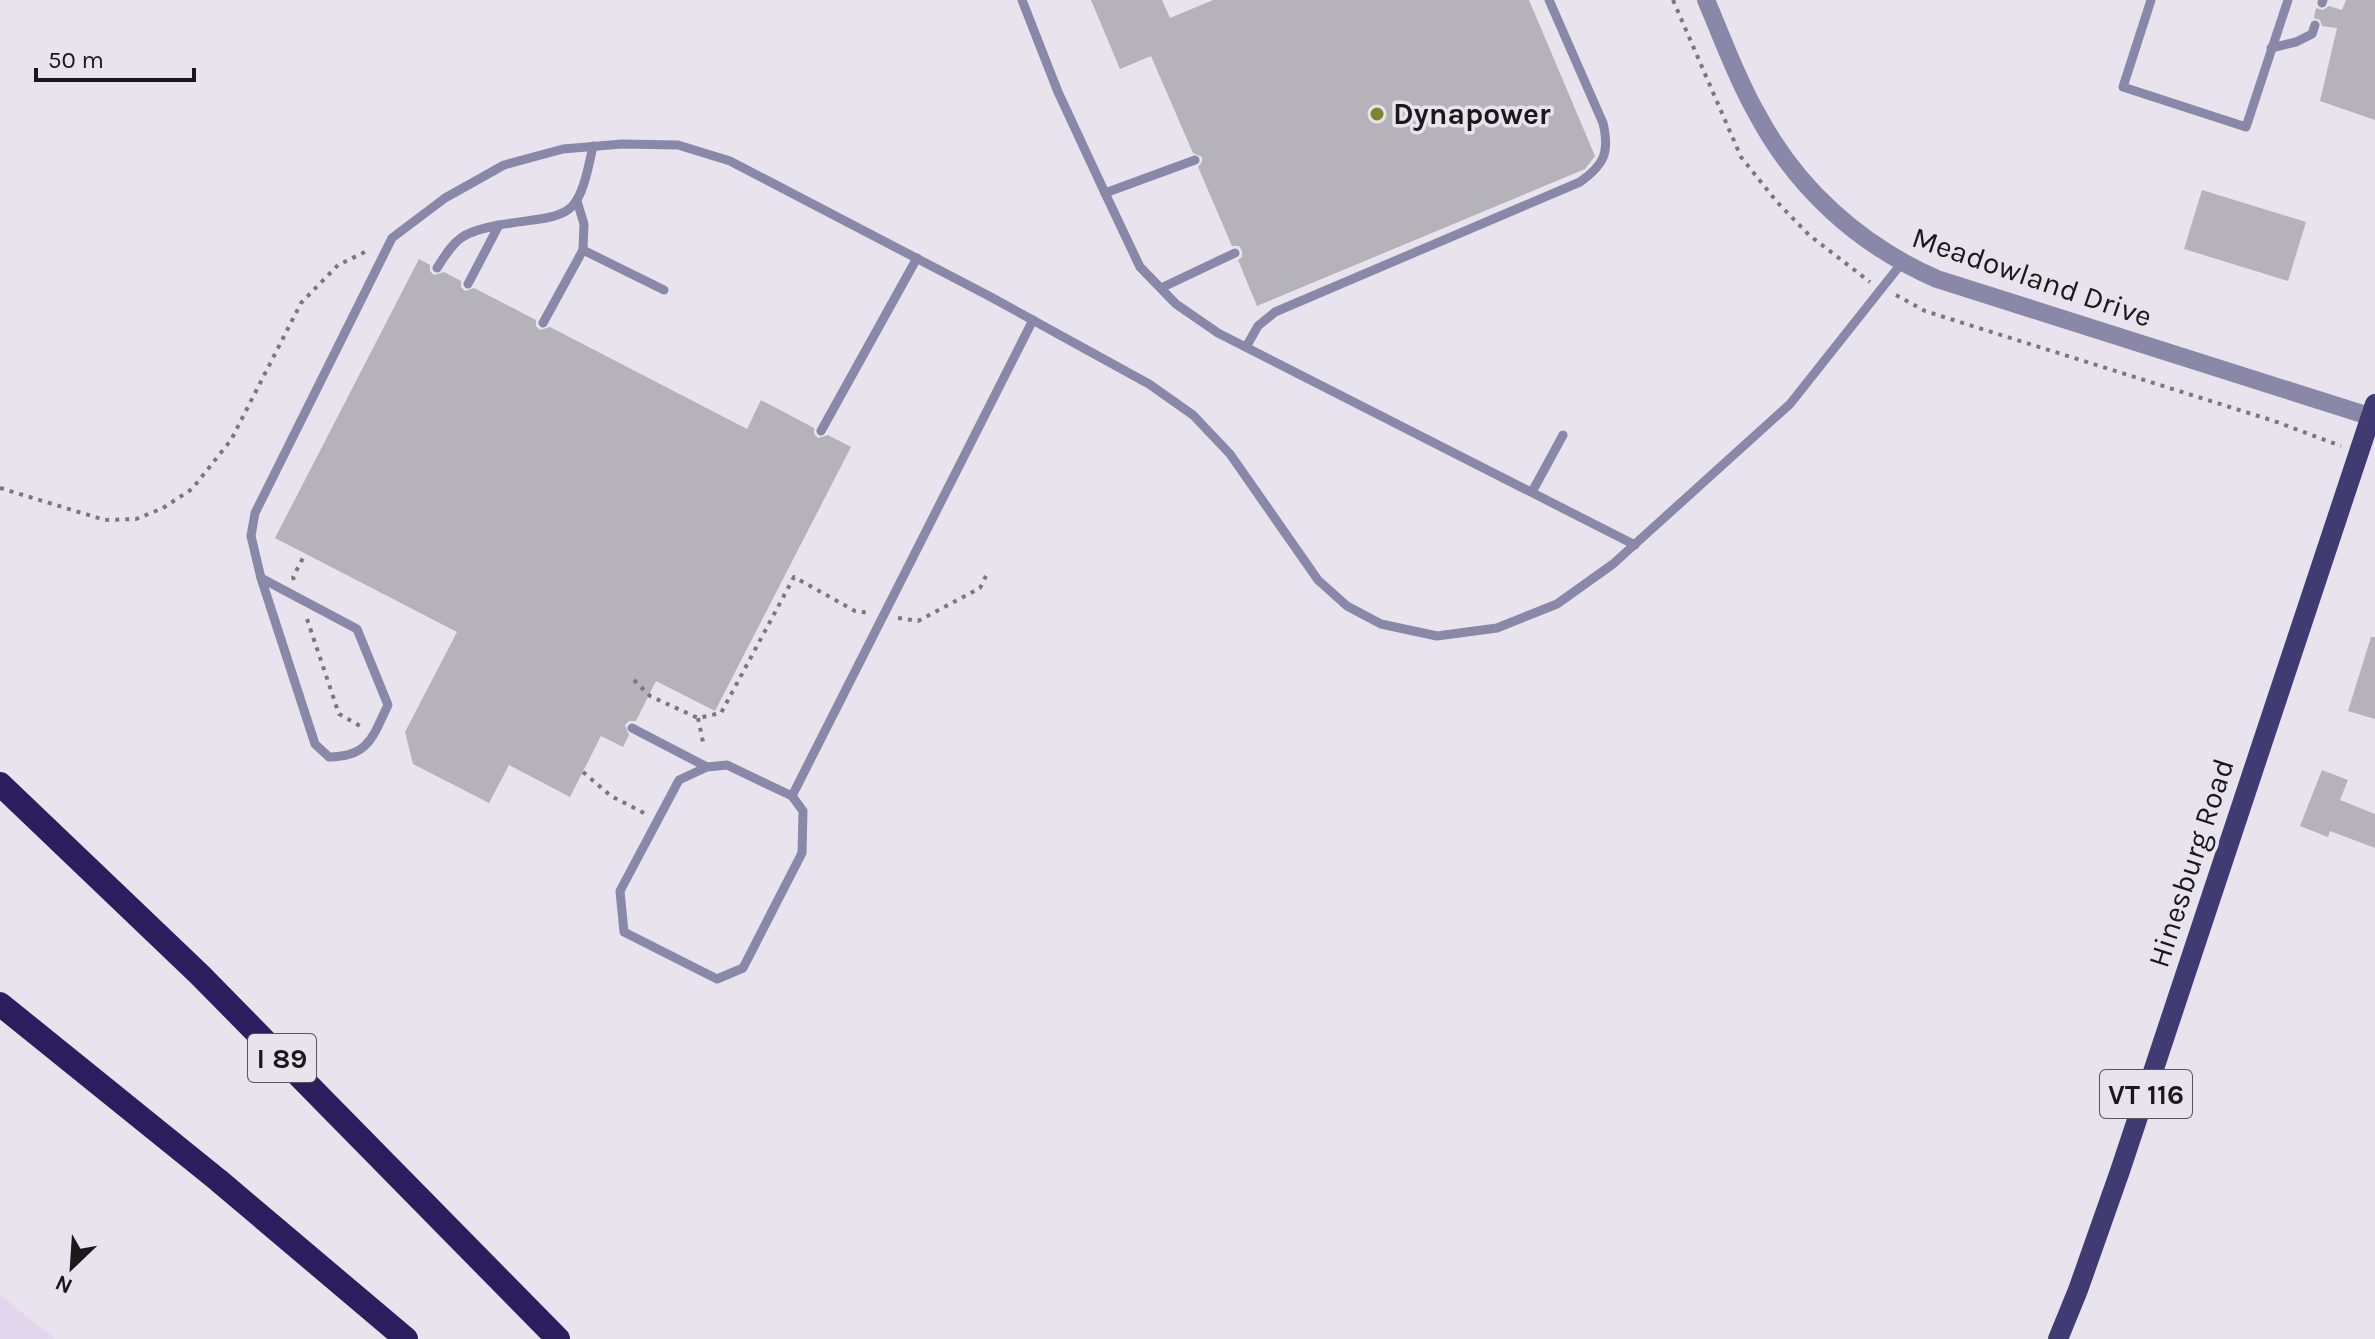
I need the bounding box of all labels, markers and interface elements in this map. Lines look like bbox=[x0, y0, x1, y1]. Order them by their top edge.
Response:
scale bar bbox=[36, 32, 194, 82]
text: 50 m bbox=[48, 46, 104, 74]
place label: Dynapower bbox=[1393, 96, 1551, 132]
marker: Dynapower bbox=[1368, 105, 1386, 123]
street label: Meadowland Drive bbox=[1907, 219, 2157, 335]
street label: Hinesburg Road bbox=[2140, 754, 2242, 972]
road number: I 89 bbox=[248, 1034, 316, 1082]
road number: VT 116 bbox=[2100, 1070, 2192, 1118]
north arrow bbox=[32, 1227, 112, 1307]
text: N bbox=[51, 1269, 77, 1299]

